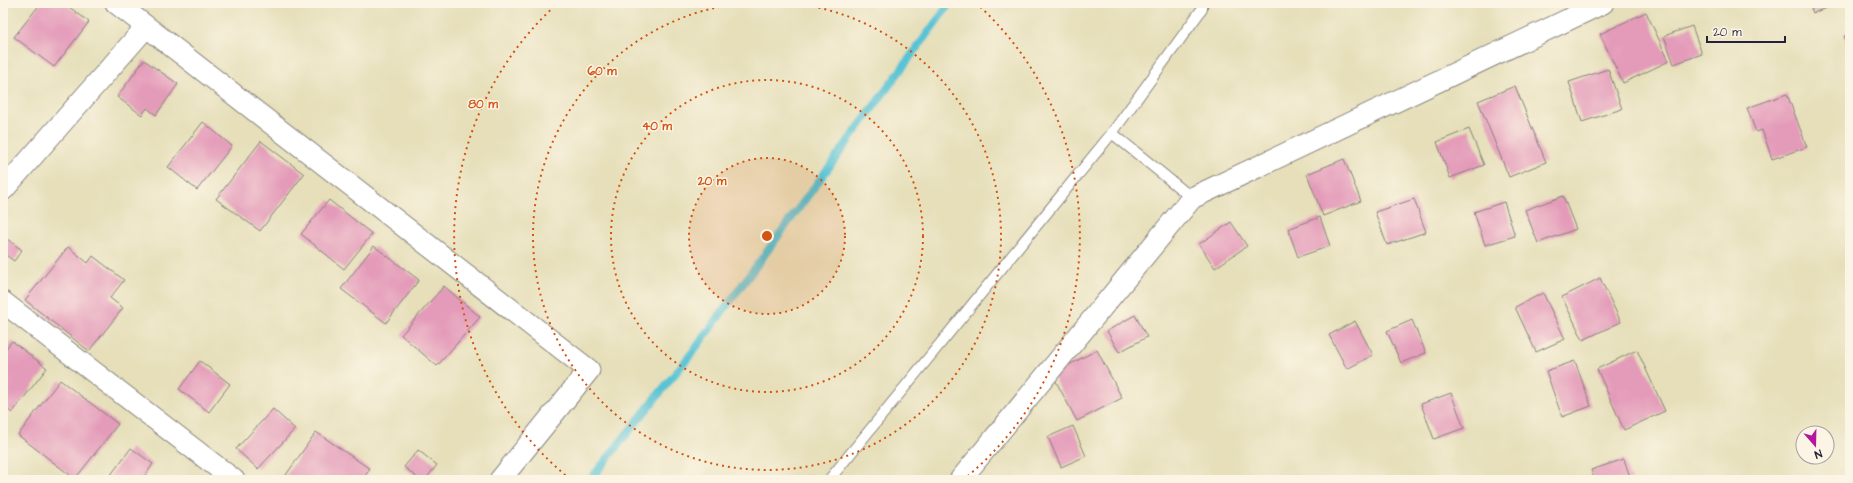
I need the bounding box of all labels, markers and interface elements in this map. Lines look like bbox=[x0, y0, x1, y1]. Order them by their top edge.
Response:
scale bar bbox=[1707, 18, 1785, 44]
text: 20 m bbox=[1713, 24, 1742, 41]
text: 60 m bbox=[587, 63, 617, 80]
text: 80 m bbox=[468, 96, 498, 113]
text: 40 m bbox=[642, 118, 673, 135]
text: 20 m bbox=[697, 173, 727, 190]
centre of rings bbox=[760, 229, 774, 243]
north arrow bbox=[1795, 425, 1835, 465]
text: N bbox=[1812, 446, 1824, 462]

